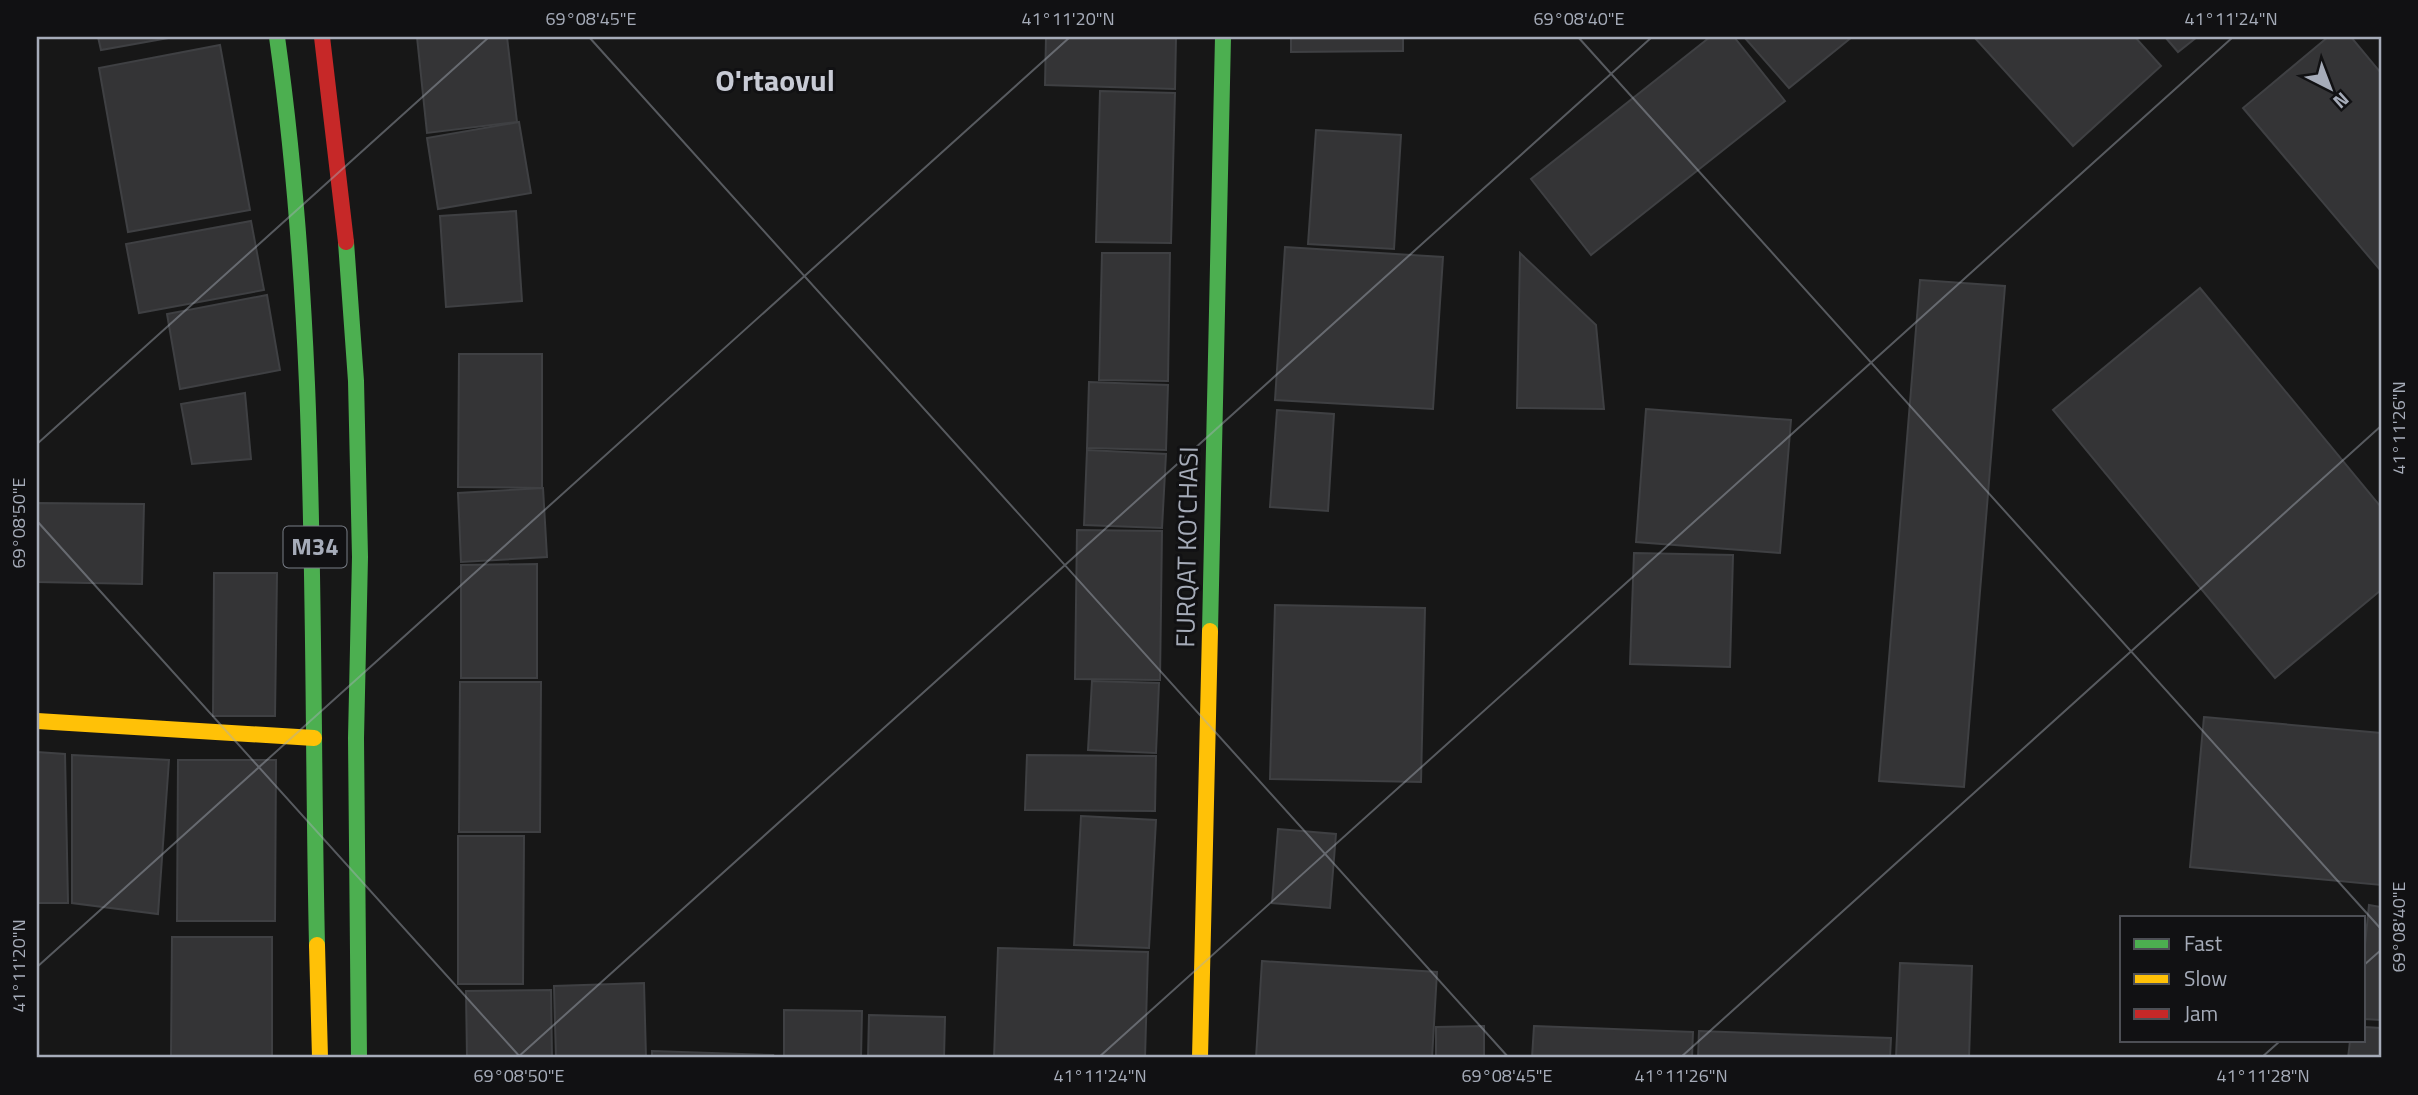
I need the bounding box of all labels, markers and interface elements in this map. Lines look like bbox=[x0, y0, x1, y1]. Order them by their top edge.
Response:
text: 69°08'45"E bbox=[546, 5, 637, 32]
text: 41°11'20"N bbox=[1021, 5, 1115, 32]
text: 69°08'40"E bbox=[1534, 5, 1625, 32]
text: 41°11'24"N bbox=[2184, 5, 2278, 32]
north arrow bbox=[2296, 52, 2366, 122]
district label: O'rtaovul bbox=[715, 57, 835, 103]
text: N bbox=[2327, 86, 2356, 116]
text: 41°11'26"N bbox=[2385, 381, 2412, 475]
street label: FURQAT KO'CHASI bbox=[1165, 446, 1208, 648]
text: 69°08'50"E bbox=[5, 477, 32, 568]
road number: M34 bbox=[284, 526, 346, 568]
text: 69°08'40"E bbox=[2385, 881, 2412, 972]
legend bbox=[2120, 916, 2366, 1042]
text: 41°11'20"N bbox=[5, 919, 32, 1013]
text: Fast bbox=[2184, 927, 2223, 959]
text: Slow bbox=[2184, 962, 2227, 994]
text: Jam bbox=[2184, 997, 2218, 1029]
text: 69°08'50"E bbox=[474, 1062, 565, 1089]
text: 41°11'24"N bbox=[1053, 1062, 1147, 1089]
text: 69°08'45"E bbox=[1462, 1062, 1553, 1089]
text: 41°11'26"N bbox=[1634, 1062, 1728, 1089]
text: 41°11'28"N bbox=[2216, 1062, 2310, 1089]

